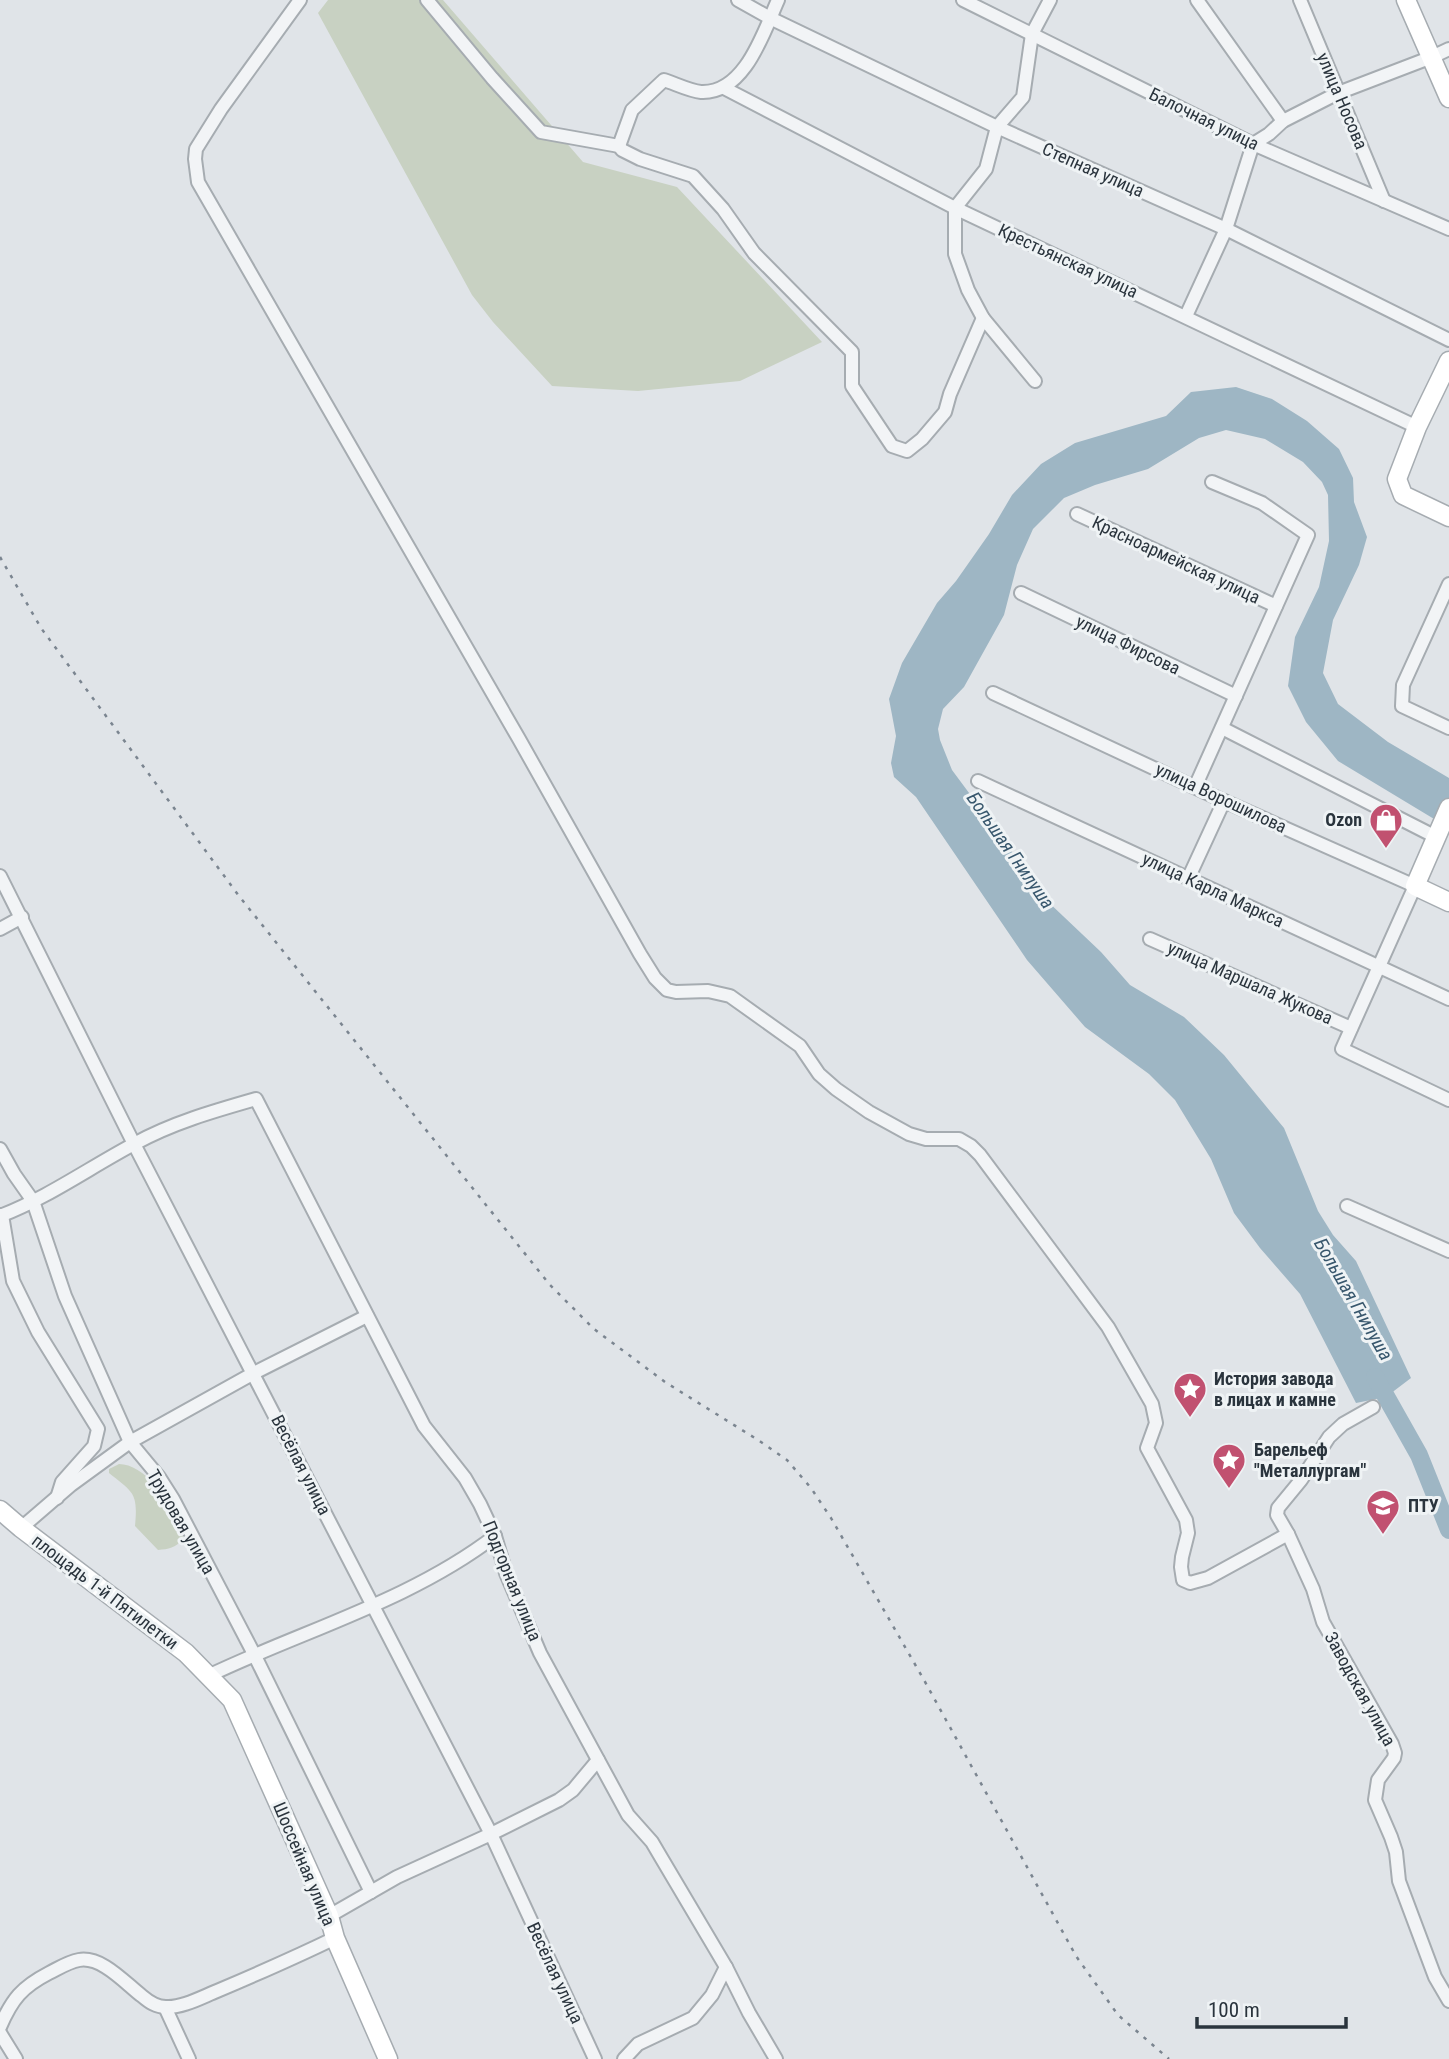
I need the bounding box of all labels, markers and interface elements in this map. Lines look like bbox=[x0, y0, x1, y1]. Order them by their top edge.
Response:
street label: улица Носова bbox=[1313, 49, 1372, 152]
street label: Балочная улица bbox=[1146, 83, 1263, 154]
street label: Степная улица bbox=[1039, 138, 1147, 201]
street label: Крестьянская улица bbox=[995, 219, 1141, 302]
street label: Красноармейская улица bbox=[1089, 511, 1263, 608]
street label: улица Фирсова bbox=[1073, 610, 1184, 679]
street label: улица Ворошилова bbox=[1152, 758, 1290, 837]
water label: Большая Гнилуша bbox=[962, 787, 1059, 913]
shop icon: Ozon bbox=[1367, 801, 1405, 850]
place label: Ozon bbox=[1325, 809, 1362, 830]
street label: улица Карла Маркса bbox=[1139, 848, 1287, 932]
street label: улица Маршала Жукова bbox=[1164, 937, 1336, 1028]
water label: Большая Гнилуша bbox=[1309, 1234, 1398, 1364]
place label: История завода в лицах и камне bbox=[1214, 1368, 1336, 1410]
place icon: История завода в лицах и камне bbox=[1171, 1370, 1209, 1419]
street label: Весёлая улица bbox=[267, 1411, 336, 1518]
place label: Барельеф "Металлургам" bbox=[1254, 1439, 1366, 1481]
place icon: Барельеф "Металлургам" bbox=[1210, 1441, 1248, 1490]
street label: Трудовая улица bbox=[143, 1466, 220, 1578]
school or university icon: ПТУ bbox=[1364, 1487, 1402, 1536]
place label: ПТУ bbox=[1408, 1495, 1439, 1516]
street label: Подгорная улица bbox=[479, 1518, 546, 1644]
street label: площадь 1-й Пятилетки bbox=[28, 1530, 183, 1653]
street label: Заводская улица bbox=[1320, 1628, 1400, 1749]
street label: Шоссейная улица bbox=[269, 1799, 340, 1929]
street label: Весёлая улица bbox=[523, 1919, 588, 2027]
scale bar bbox=[1197, 1986, 1346, 2030]
text: 100 m bbox=[1208, 1998, 1260, 2022]

